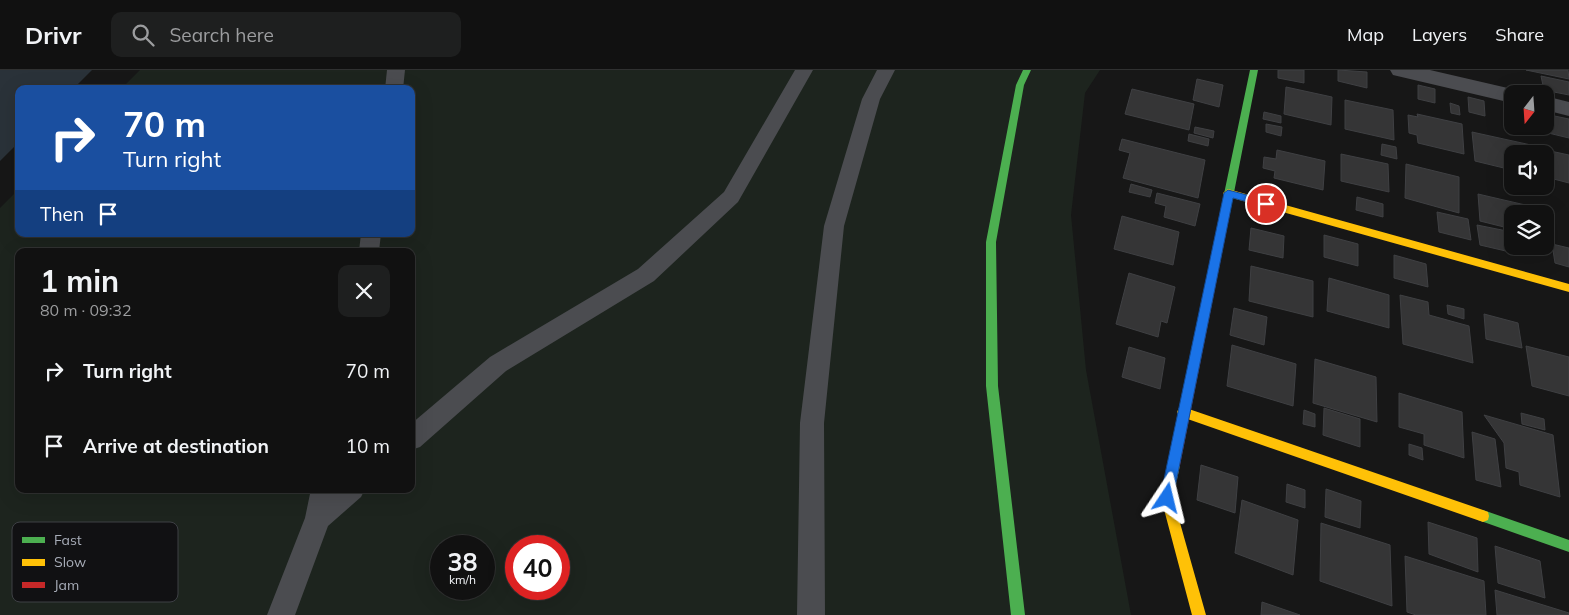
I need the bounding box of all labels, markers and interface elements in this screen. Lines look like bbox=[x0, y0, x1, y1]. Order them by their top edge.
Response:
search box bbox=[111, 12, 461, 57]
text: Drivr bbox=[25, 20, 81, 50]
icon: search bbox=[129, 21, 157, 49]
text: Search here bbox=[169, 23, 274, 47]
text: Map bbox=[1347, 23, 1384, 46]
text: Layers bbox=[1412, 23, 1467, 46]
text: Share bbox=[1495, 23, 1544, 46]
north arrow bbox=[1504, 85, 1554, 135]
map controls bbox=[1504, 85, 1554, 255]
text: 70 m bbox=[123, 102, 206, 146]
icon: right bbox=[40, 105, 105, 170]
text: Turn right bbox=[123, 145, 221, 173]
button: sound bbox=[1504, 145, 1554, 195]
pin bbox=[1245, 183, 1287, 225]
icon: arrive bbox=[1252, 190, 1280, 218]
icon: arrive bbox=[94, 200, 122, 228]
text: Then bbox=[40, 202, 84, 226]
button: layers bbox=[1504, 205, 1554, 255]
text: 1 min bbox=[40, 262, 119, 300]
button: close bbox=[338, 265, 390, 317]
text: 80 m · 09:32 bbox=[40, 300, 132, 320]
icon: right bbox=[40, 357, 68, 385]
text: Turn right bbox=[83, 359, 172, 383]
text: 70 m bbox=[346, 359, 390, 383]
icon: arrive bbox=[40, 432, 68, 460]
text: Arrive at destination bbox=[83, 434, 269, 458]
text: 10 m bbox=[346, 434, 390, 458]
position arrow bbox=[1140, 471, 1192, 523]
legend bbox=[12, 522, 178, 602]
text: Fast bbox=[54, 531, 82, 549]
speed limit sign: 40 bbox=[505, 535, 570, 600]
text: 38 bbox=[447, 546, 478, 577]
text: Slow bbox=[54, 553, 86, 571]
text: km/h bbox=[449, 572, 476, 587]
text: Jam bbox=[54, 576, 79, 594]

